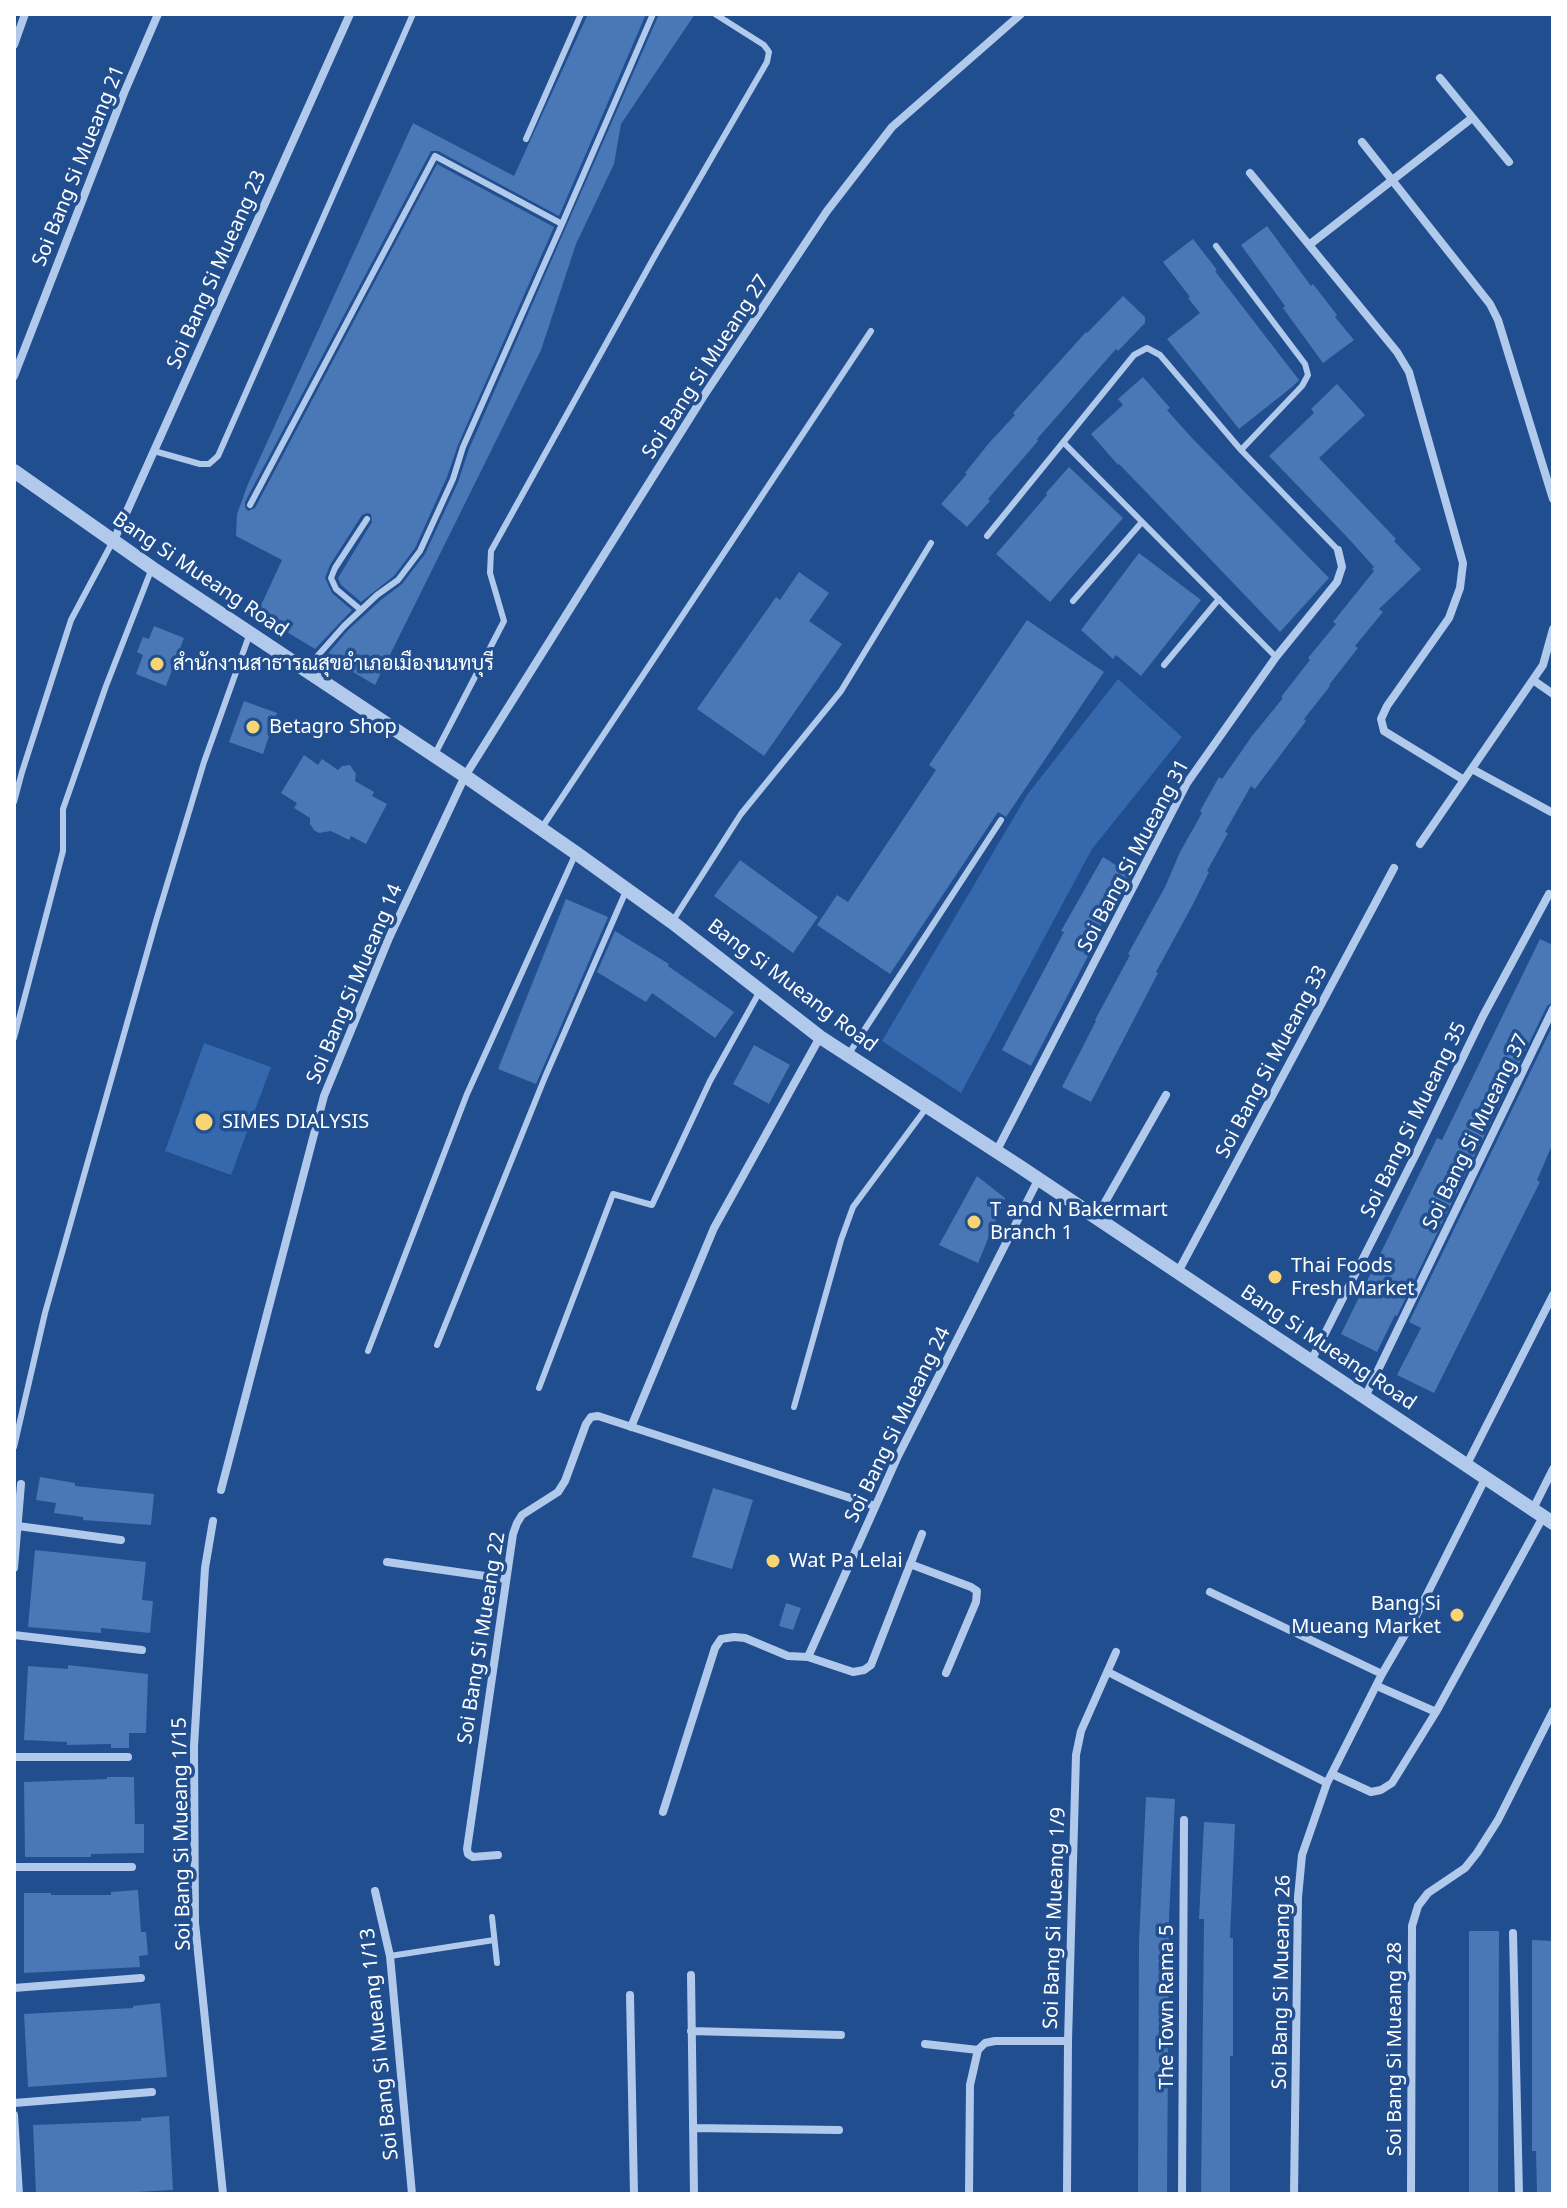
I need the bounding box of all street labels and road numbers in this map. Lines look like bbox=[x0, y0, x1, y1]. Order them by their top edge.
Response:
street label: Soi Bang Si Mueang 21 bbox=[28, 62, 130, 270]
street label: Soi Bang Si Mueang 23 bbox=[162, 167, 272, 373]
street label: Soi Bang Si Mueang 27 bbox=[637, 270, 775, 464]
street label: Bang Si Mueang Road bbox=[108, 507, 292, 643]
street label: Soi Bang Si Mueang 31 bbox=[1073, 756, 1195, 956]
street label: Soi Bang Si Mueang 14 bbox=[302, 881, 408, 1087]
street label: Bang Si Mueang Road bbox=[702, 914, 882, 1058]
street label: Soi Bang Si Mueang 33 bbox=[1211, 962, 1333, 1162]
street label: Soi Bang Si Mueang 35 bbox=[1356, 1018, 1472, 1222]
street label: Soi Bang Si Mueang 37 bbox=[1418, 1030, 1534, 1234]
street label: Bang Si Mueang Road bbox=[1236, 1280, 1420, 1416]
street label: Soi Bang Si Mueang 24 bbox=[840, 1323, 956, 1527]
street label: Soi Bang Si Mueang 22 bbox=[453, 1530, 511, 1746]
street label: Soi Bang Si Mueang 1/15 bbox=[168, 1717, 196, 1951]
street label: Soi Bang Si Mueang 1/9 bbox=[1039, 1807, 1071, 2029]
street label: Soi Bang Si Mueang 26 bbox=[1268, 1875, 1296, 2089]
street label: The Town Rama 5 bbox=[1155, 1925, 1179, 2089]
street label: Soi Bang Si Mueang 1/13 bbox=[356, 1927, 404, 2161]
street label: Soi Bang Si Mueang 28 bbox=[1383, 1942, 1407, 2156]

